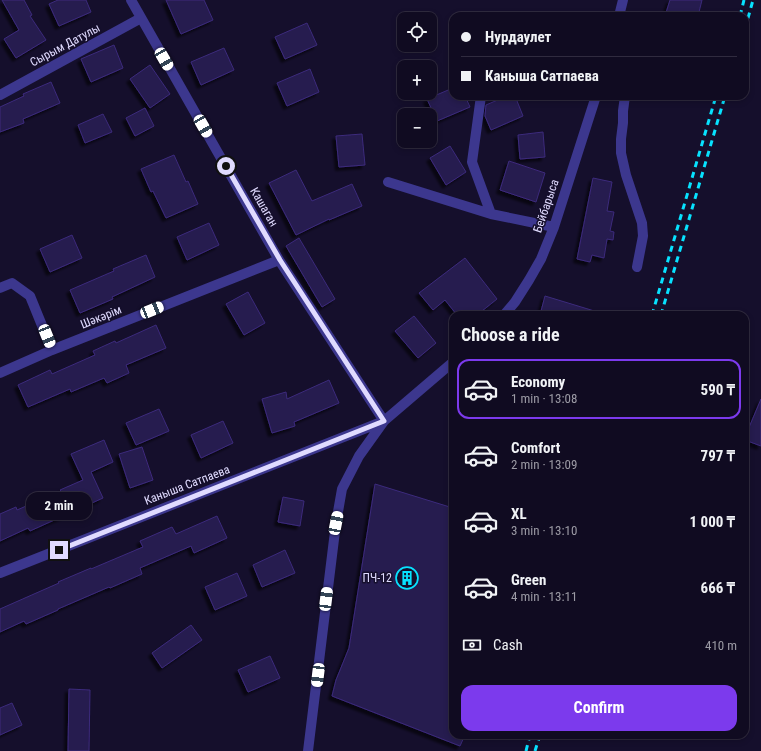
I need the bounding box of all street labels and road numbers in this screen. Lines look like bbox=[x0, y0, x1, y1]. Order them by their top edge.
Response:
street label: Сырым Датулы bbox=[28, 21, 102, 69]
street label: Бейбарыса bbox=[530, 177, 562, 234]
street label: Кашаган bbox=[247, 185, 281, 229]
street label: Шәкәрім bbox=[78, 302, 124, 332]
street label: Каныша Сатпаева bbox=[142, 462, 232, 508]

